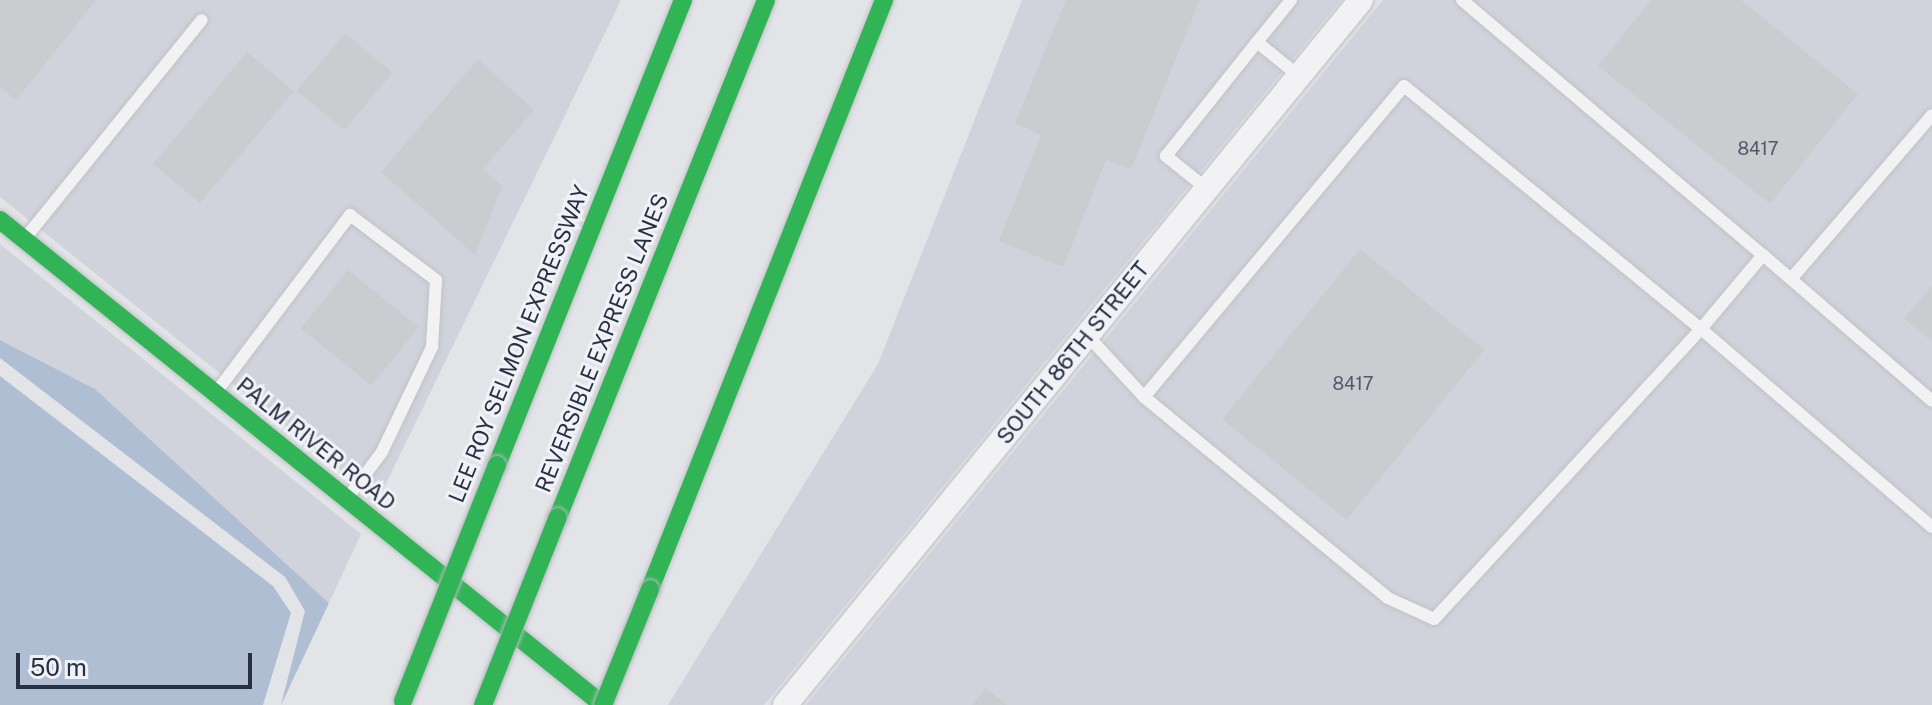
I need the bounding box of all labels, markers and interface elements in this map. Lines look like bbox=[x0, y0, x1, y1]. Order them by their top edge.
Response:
house number: 8417 bbox=[1737, 138, 1779, 160]
street label: LEE ROY SELMON EXPRESSWAY bbox=[443, 181, 595, 507]
street label: REVERSIBLE EXPRESS LANES bbox=[530, 190, 674, 496]
street label: SOUTH 86TH STREET bbox=[991, 256, 1155, 450]
street label: PALM RIVER ROAD bbox=[231, 372, 401, 516]
house number: 8417 bbox=[1332, 373, 1374, 395]
scale bar bbox=[20, 637, 256, 687]
text: 50 m bbox=[30, 653, 87, 681]

